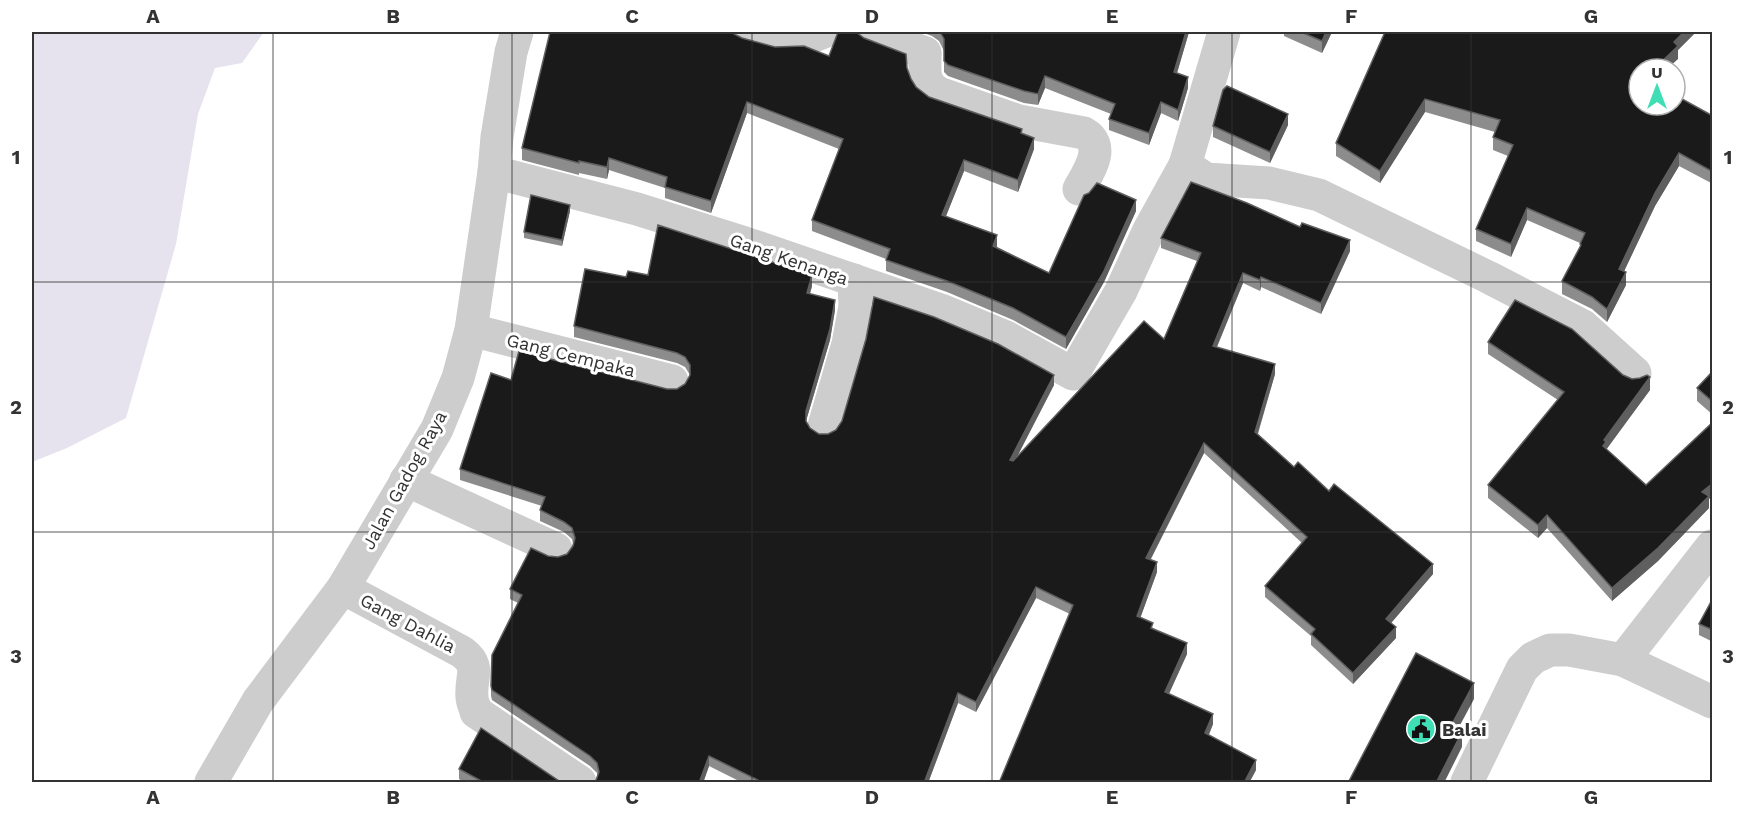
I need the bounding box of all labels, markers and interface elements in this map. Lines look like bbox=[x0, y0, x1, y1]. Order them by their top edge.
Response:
text: A bbox=[146, 4, 160, 28]
text: B bbox=[386, 4, 400, 28]
text: C bbox=[625, 4, 639, 28]
text: D bbox=[865, 4, 879, 28]
text: E bbox=[1106, 4, 1118, 28]
text: F bbox=[1345, 4, 1357, 28]
text: G bbox=[1584, 4, 1598, 28]
north arrow bbox=[1627, 57, 1687, 117]
text: U bbox=[1651, 63, 1663, 82]
text: 1 bbox=[12, 145, 20, 169]
text: 1 bbox=[1724, 145, 1732, 169]
street label: Gang Kenanga bbox=[727, 229, 851, 289]
street label: Gang Cempaka bbox=[505, 329, 637, 381]
text: 2 bbox=[10, 395, 22, 419]
text: 2 bbox=[1722, 395, 1734, 419]
street label: Jalan Gadog Raya bbox=[357, 407, 451, 553]
street label: Gang Dahlia bbox=[357, 589, 459, 657]
text: 3 bbox=[10, 644, 22, 668]
text: 3 bbox=[1722, 644, 1734, 668]
public building icon: Balai bbox=[1405, 713, 1437, 745]
place label: Balai bbox=[1442, 719, 1486, 740]
text: A bbox=[146, 785, 160, 809]
text: B bbox=[386, 785, 400, 809]
text: C bbox=[625, 785, 639, 809]
text: D bbox=[865, 785, 879, 809]
text: E bbox=[1106, 785, 1118, 809]
text: F bbox=[1345, 785, 1357, 809]
text: G bbox=[1584, 785, 1598, 809]

